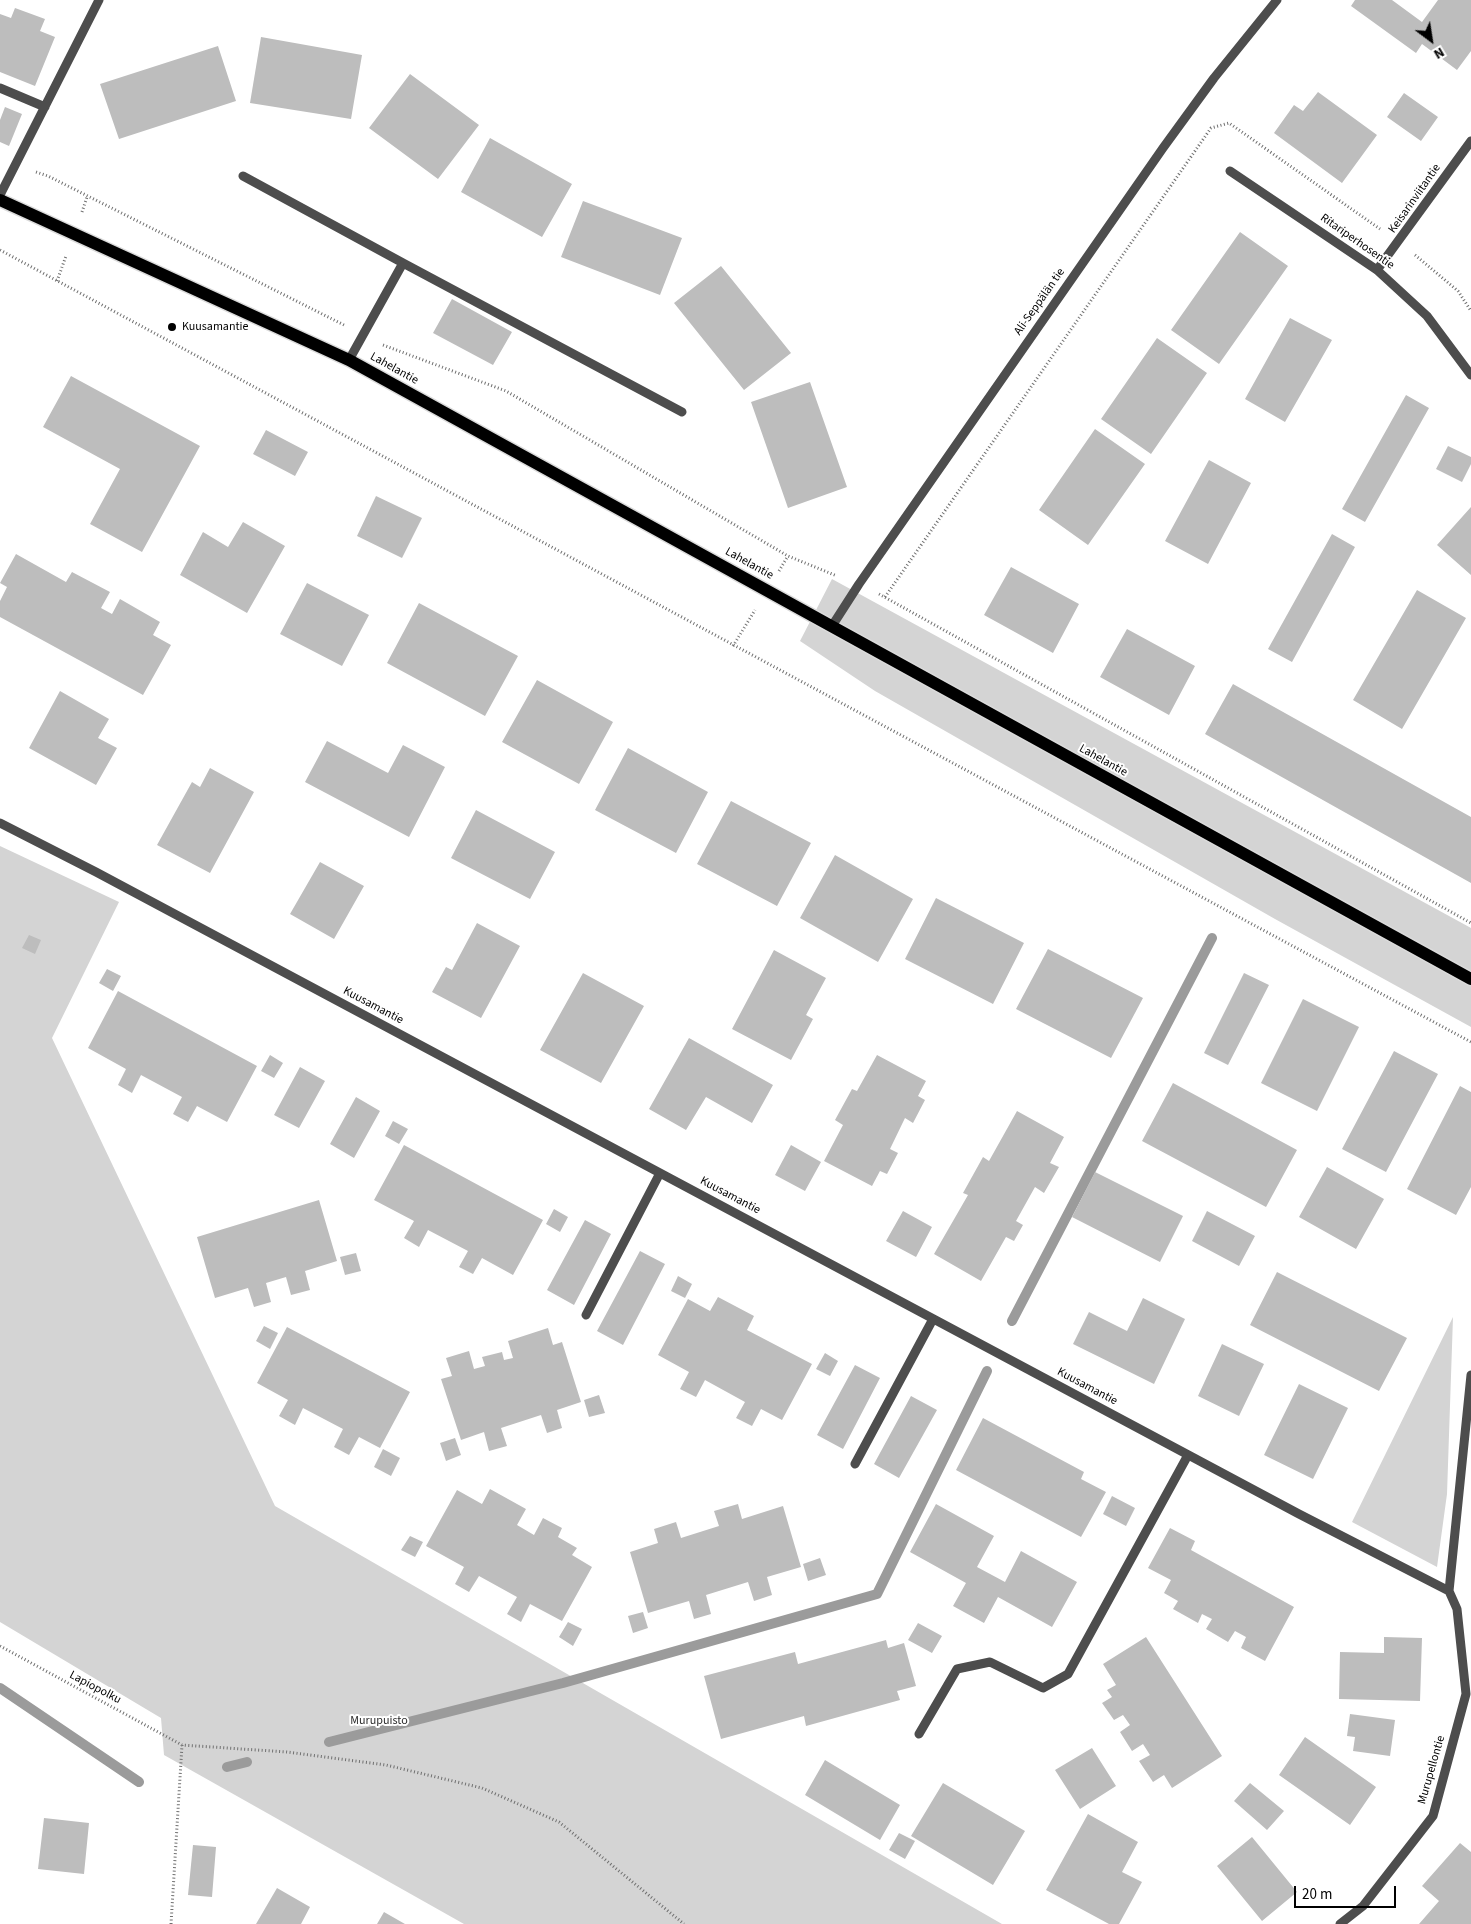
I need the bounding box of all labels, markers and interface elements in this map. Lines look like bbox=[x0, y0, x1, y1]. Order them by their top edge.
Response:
north arrow bbox=[1406, 15, 1456, 65]
text: N bbox=[1430, 42, 1448, 64]
street label: Keisarinviitantie bbox=[1386, 162, 1444, 236]
street label: Ritariperhosentie bbox=[1317, 211, 1397, 273]
street label: Ali-Seppälän tie bbox=[1012, 266, 1068, 338]
place label: Kuusamantie bbox=[182, 320, 248, 334]
marker: Kuusamantie bbox=[166, 321, 178, 333]
street label: Lahelantie bbox=[367, 350, 421, 388]
street label: Lahelantie bbox=[722, 545, 776, 583]
street label: Lahelantie bbox=[1076, 742, 1130, 780]
street label: Kuusamantie bbox=[340, 984, 406, 1028]
street label: Kuusamantie bbox=[697, 1174, 763, 1218]
street label: Kuusamantie bbox=[1054, 1365, 1120, 1409]
street label: Lapiopolku bbox=[67, 1668, 123, 1708]
park label: Murupuisto bbox=[350, 1714, 408, 1728]
street label: Murupellontie bbox=[1415, 1734, 1449, 1806]
scale bar bbox=[1296, 1876, 1398, 1908]
text: 20 m bbox=[1302, 1884, 1332, 1905]

